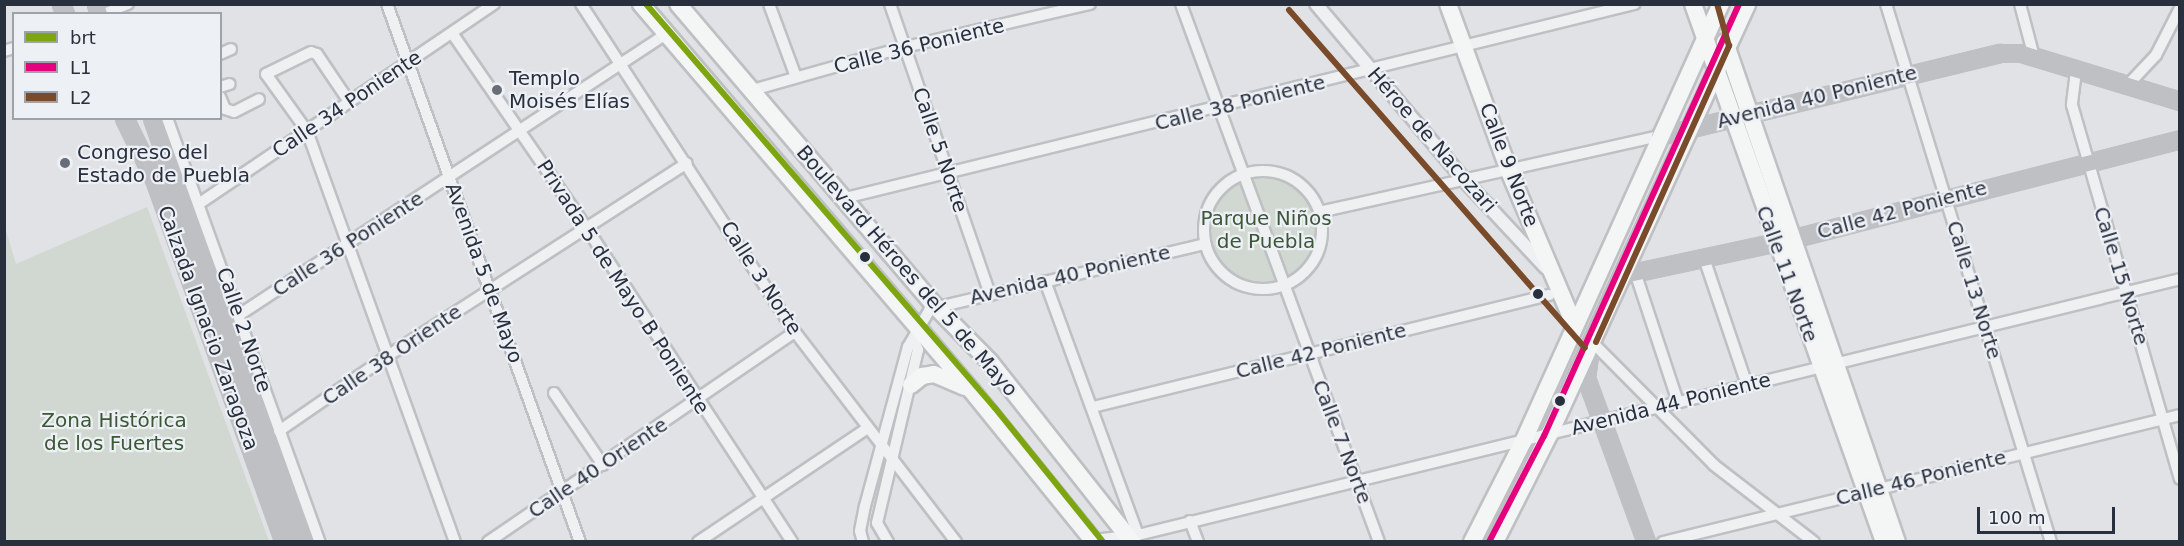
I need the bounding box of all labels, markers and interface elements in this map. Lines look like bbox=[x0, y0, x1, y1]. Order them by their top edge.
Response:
legend bbox=[12, 12, 222, 120]
street label: Calle 36 Poniente bbox=[831, 13, 1007, 79]
text: brt bbox=[70, 27, 96, 48]
street label: Calle 34 Poniente bbox=[268, 45, 426, 163]
text: L1 bbox=[70, 57, 91, 78]
street label: Avenida 40 Poniente bbox=[1715, 61, 1919, 133]
street label: Héroe de Nacozari bbox=[1362, 63, 1502, 217]
place label: Templo Moisés Elías bbox=[509, 66, 630, 113]
street label: Calle 38 Poniente bbox=[1152, 70, 1328, 136]
marker: Templo Moisés Elías bbox=[490, 83, 504, 97]
street label: Calle 5 Norte bbox=[907, 84, 973, 216]
text: L2 bbox=[70, 87, 91, 108]
street label: Calle 9 Norte bbox=[1474, 100, 1544, 230]
place label: Congreso del Estado de Puebla bbox=[77, 140, 250, 187]
street label: Boulevard Héroes del 5 de Mayo bbox=[791, 141, 1023, 401]
street label: Privada 5 de Mayo B Poniente bbox=[532, 155, 714, 419]
marker: Congreso del Estado de Puebla bbox=[58, 156, 72, 170]
street label: Calle 42 Poniente bbox=[1814, 176, 1990, 244]
street label: Avenida 5 de Mayo bbox=[440, 180, 528, 366]
street label: Calle 36 Poniente bbox=[268, 186, 428, 302]
street label: Calzada Ignacio Zaragoza bbox=[152, 202, 264, 454]
street label: Calle 11 Norte bbox=[1751, 203, 1823, 345]
street label: Calle 15 Norte bbox=[2089, 204, 2153, 348]
park label: Parque Niños de Puebla bbox=[1200, 207, 1332, 254]
street label: Calle 3 Norte bbox=[715, 217, 807, 339]
street label: Calle 13 Norte bbox=[1942, 218, 2006, 362]
street label: Avenida 40 Poniente bbox=[967, 240, 1173, 310]
unlabelled marker bbox=[859, 251, 871, 263]
street label: Calle 2 Norte bbox=[211, 264, 277, 396]
unlabelled marker bbox=[1532, 288, 1544, 300]
street label: Calle 38 Oriente bbox=[318, 300, 466, 410]
street label: Calle 42 Poniente bbox=[1233, 318, 1409, 384]
street label: Avenida 44 Poniente bbox=[1569, 368, 1773, 440]
street label: Calle 7 Norte bbox=[1307, 377, 1377, 507]
unlabelled marker bbox=[1554, 395, 1566, 407]
park label: Zona Histórica de los Fuertes bbox=[41, 409, 187, 456]
street label: Calle 40 Oriente bbox=[524, 413, 672, 523]
street label: Calle 46 Poniente bbox=[1833, 445, 2009, 511]
scale bar bbox=[1980, 495, 2118, 533]
text: 100 m bbox=[1988, 507, 2046, 528]

